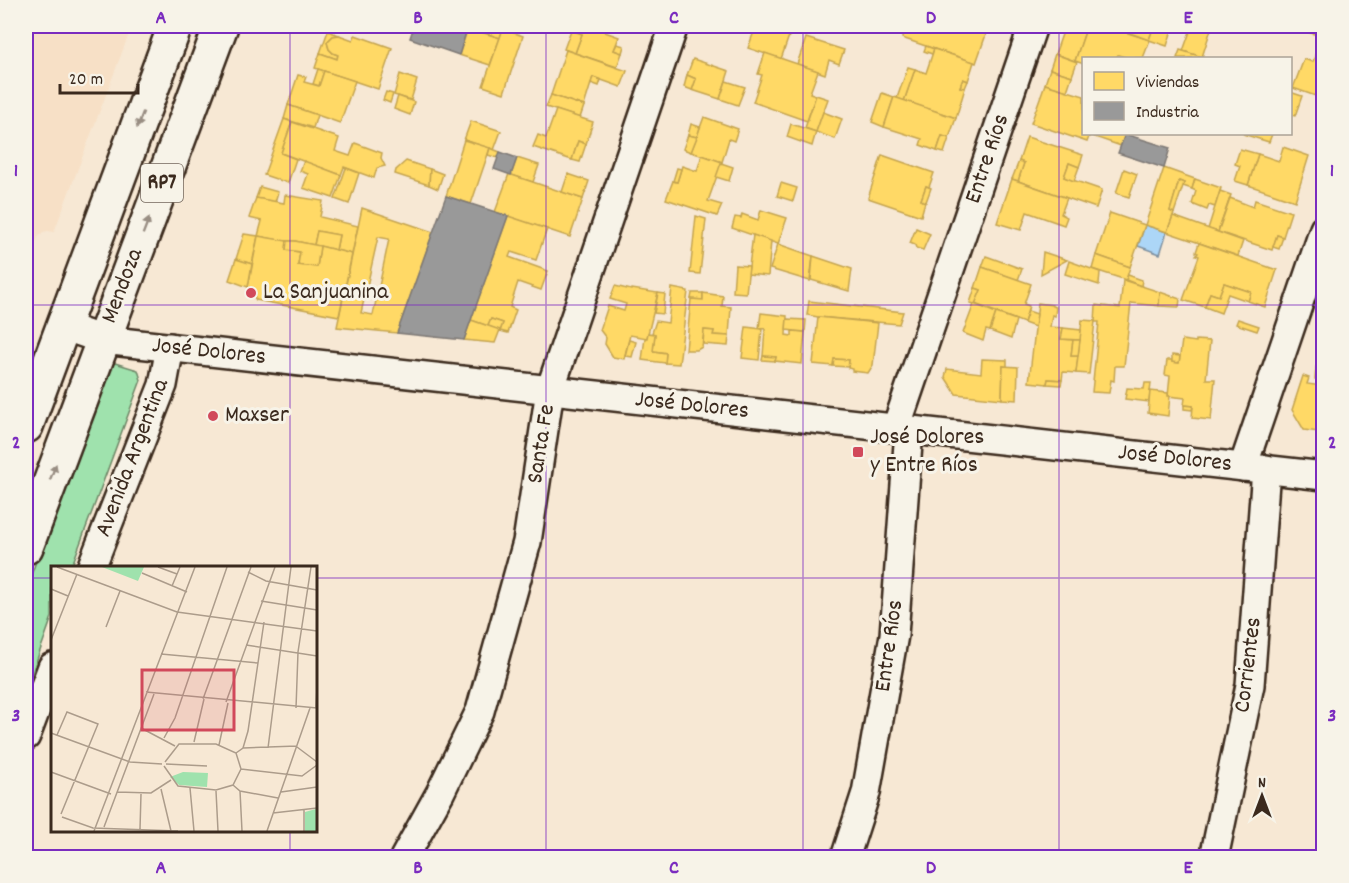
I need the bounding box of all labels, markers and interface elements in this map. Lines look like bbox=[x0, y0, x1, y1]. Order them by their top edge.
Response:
text: A bbox=[156, 5, 167, 33]
text: B bbox=[413, 5, 423, 33]
text: C bbox=[669, 5, 679, 33]
text: D bbox=[926, 5, 937, 33]
text: E bbox=[1183, 5, 1193, 33]
scale bar bbox=[60, 57, 138, 95]
legend bbox=[1082, 57, 1292, 135]
text: 20 m bbox=[69, 68, 103, 93]
text: Viviendas bbox=[1136, 71, 1199, 96]
text: Industria bbox=[1136, 101, 1199, 126]
street label: Entre Ríos bbox=[957, 110, 1019, 208]
one-way arrow bbox=[135, 111, 145, 129]
text: 1 bbox=[14, 158, 18, 186]
text: 1 bbox=[1330, 158, 1334, 186]
road number: RP7 bbox=[141, 164, 183, 202]
one-way arrow bbox=[141, 217, 151, 235]
street label: Mendoza bbox=[93, 243, 153, 329]
place label: La Sanjuanina bbox=[263, 276, 389, 310]
marker: La Sanjuanina bbox=[244, 286, 258, 300]
street label: José Dolores bbox=[150, 329, 268, 375]
street label: Avenida Argentina bbox=[87, 373, 179, 542]
street label: José Dolores bbox=[633, 383, 751, 429]
place label: Maxser bbox=[225, 399, 289, 433]
street label: Santa Fe bbox=[519, 402, 565, 486]
marker: Maxser bbox=[206, 409, 220, 423]
place label: José Dolores y Entre Ríos bbox=[870, 421, 984, 483]
text: 2 bbox=[12, 430, 20, 458]
text: 2 bbox=[1328, 430, 1336, 458]
street label: José Dolores bbox=[1116, 436, 1234, 482]
marker: José Dolores y Entre Ríos bbox=[851, 445, 865, 459]
one-way arrow bbox=[49, 463, 59, 481]
inset map bbox=[51, 566, 316, 832]
street label: Entre Ríos bbox=[867, 598, 913, 694]
street label: Corrientes bbox=[1226, 615, 1272, 715]
text: 3 bbox=[12, 703, 20, 731]
text: 3 bbox=[1328, 703, 1336, 731]
north arrow bbox=[1232, 766, 1292, 826]
text: N bbox=[1258, 772, 1266, 795]
text: A bbox=[156, 855, 167, 883]
text: B bbox=[413, 855, 423, 883]
text: C bbox=[669, 855, 679, 883]
text: D bbox=[926, 855, 937, 883]
text: E bbox=[1183, 855, 1193, 883]

